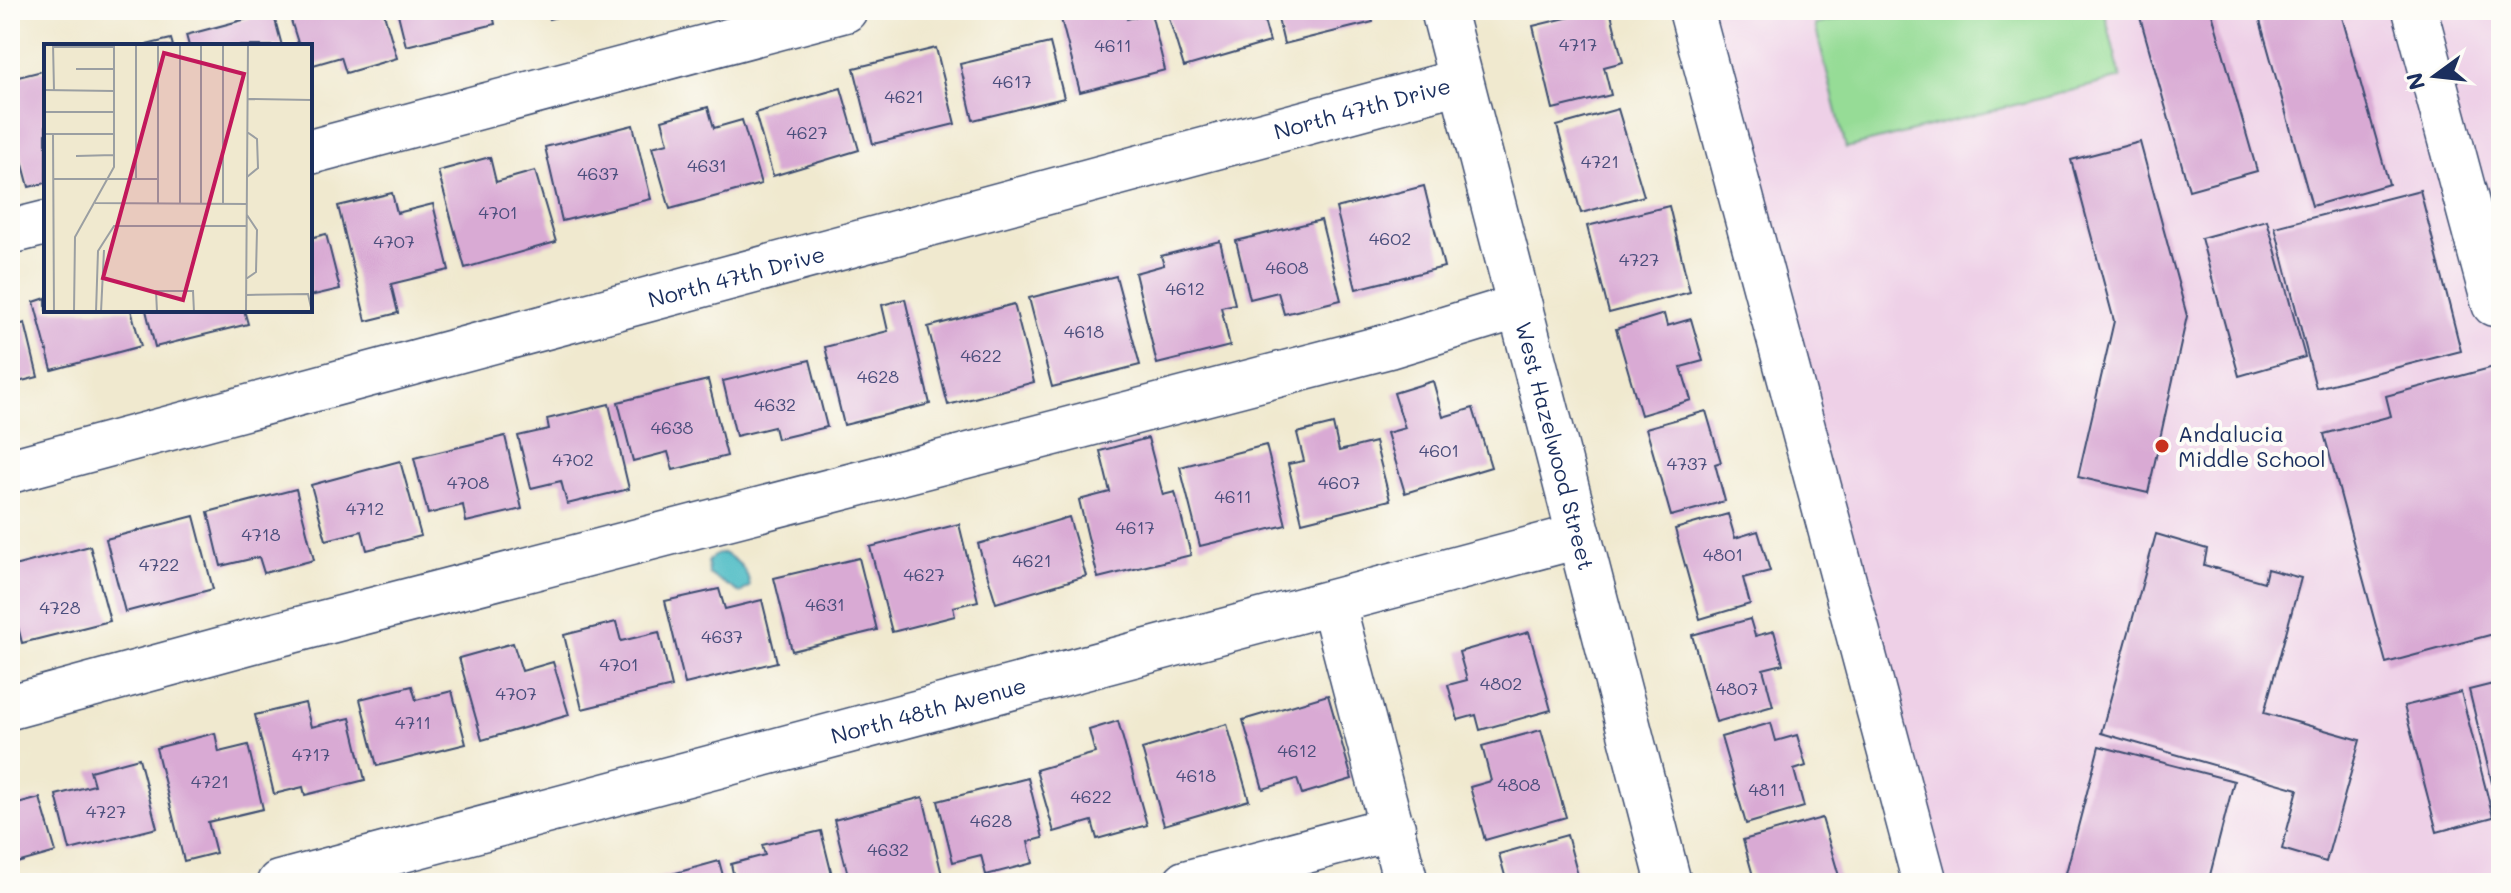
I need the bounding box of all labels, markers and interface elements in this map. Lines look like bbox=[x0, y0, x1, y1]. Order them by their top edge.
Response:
house number: 4717 bbox=[1559, 32, 1597, 56]
house number: 4611 bbox=[1094, 33, 1132, 57]
north arrow bbox=[2395, 36, 2475, 116]
inset map bbox=[44, 44, 312, 312]
house number: 4617 bbox=[992, 69, 1032, 93]
text: N bbox=[2399, 69, 2431, 93]
street label: North 47th Drive bbox=[1270, 70, 1454, 145]
house number: 4621 bbox=[884, 84, 924, 108]
house number: 4627 bbox=[786, 120, 828, 144]
house number: 4721 bbox=[1581, 149, 1619, 173]
house number: 4631 bbox=[687, 153, 727, 177]
house number: 4637 bbox=[577, 161, 619, 185]
house number: 4701 bbox=[478, 200, 518, 224]
house number: 4602 bbox=[1369, 226, 1411, 250]
house number: 4707 bbox=[373, 229, 415, 253]
street label: North 47th Drive bbox=[645, 238, 828, 313]
house number: 4727 bbox=[1619, 247, 1659, 271]
house number: 4608 bbox=[1265, 255, 1309, 279]
house number: 4612 bbox=[1165, 276, 1205, 300]
street label: West Hazelwood Street bbox=[1510, 318, 1602, 573]
house number: 4618 bbox=[1064, 319, 1104, 343]
house number: 4622 bbox=[960, 343, 1002, 367]
house number: 4628 bbox=[857, 364, 899, 388]
house number: 4632 bbox=[754, 392, 796, 416]
house number: 4638 bbox=[651, 415, 694, 439]
place label: Andalucia Middle School bbox=[2178, 419, 2326, 473]
marker: Andalucia Middle School bbox=[2153, 437, 2171, 455]
house number: 4601 bbox=[1419, 438, 1459, 462]
house number: 4702 bbox=[552, 447, 594, 471]
house number: 4737 bbox=[1666, 451, 1708, 475]
house number: 4708 bbox=[447, 470, 489, 494]
house number: 4607 bbox=[1318, 470, 1360, 494]
house number: 4611 bbox=[1214, 484, 1252, 508]
house number: 4712 bbox=[346, 496, 384, 520]
house number: 4617 bbox=[1115, 515, 1155, 539]
house number: 4718 bbox=[241, 522, 281, 546]
house number: 4801 bbox=[1703, 542, 1743, 566]
house number: 4621 bbox=[1012, 548, 1052, 572]
house number: 4722 bbox=[139, 552, 179, 576]
house number: 4627 bbox=[903, 562, 945, 586]
house number: 4631 bbox=[805, 592, 845, 616]
house number: 4728 bbox=[39, 595, 81, 619]
house number: 4637 bbox=[701, 624, 743, 648]
house number: 4701 bbox=[599, 652, 639, 676]
street label: North 48th Avenue bbox=[827, 670, 1029, 750]
house number: 4802 bbox=[1480, 671, 1522, 695]
house number: 4807 bbox=[1716, 676, 1758, 700]
house number: 4707 bbox=[495, 681, 537, 705]
house number: 4711 bbox=[395, 710, 431, 734]
house number: 4612 bbox=[1277, 738, 1317, 762]
house number: 4717 bbox=[292, 742, 330, 766]
house number: 4618 bbox=[1176, 763, 1216, 787]
house number: 4721 bbox=[191, 769, 229, 793]
house number: 4808 bbox=[1497, 772, 1541, 796]
house number: 4811 bbox=[1748, 777, 1786, 801]
house number: 4622 bbox=[1070, 784, 1112, 808]
house number: 4727 bbox=[86, 799, 126, 823]
house number: 4628 bbox=[970, 808, 1012, 832]
house number: 4632 bbox=[867, 837, 909, 861]

